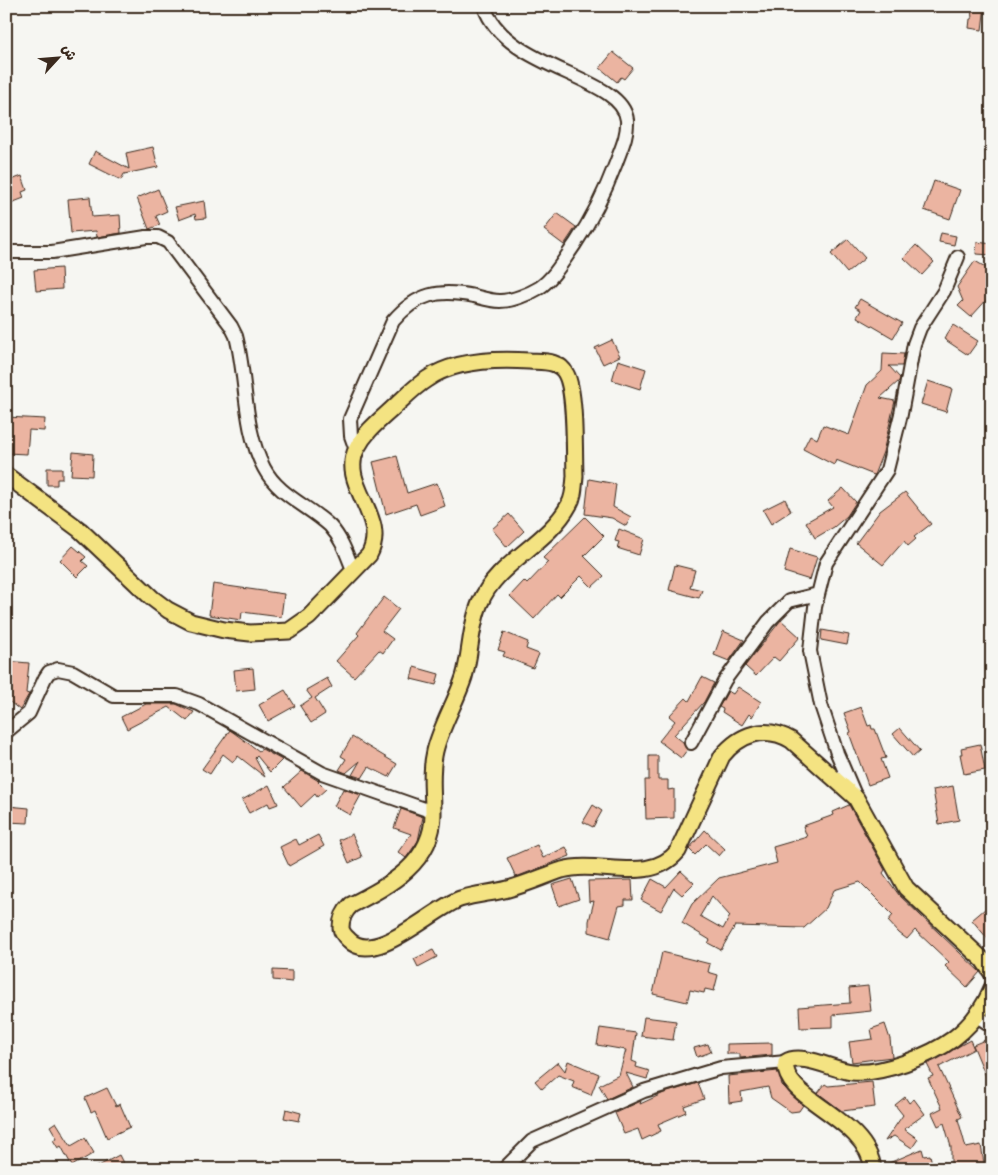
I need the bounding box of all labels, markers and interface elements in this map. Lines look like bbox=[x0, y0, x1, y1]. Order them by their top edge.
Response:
north arrow bbox=[32, 32, 82, 82]
text: ش bbox=[57, 41, 83, 64]

